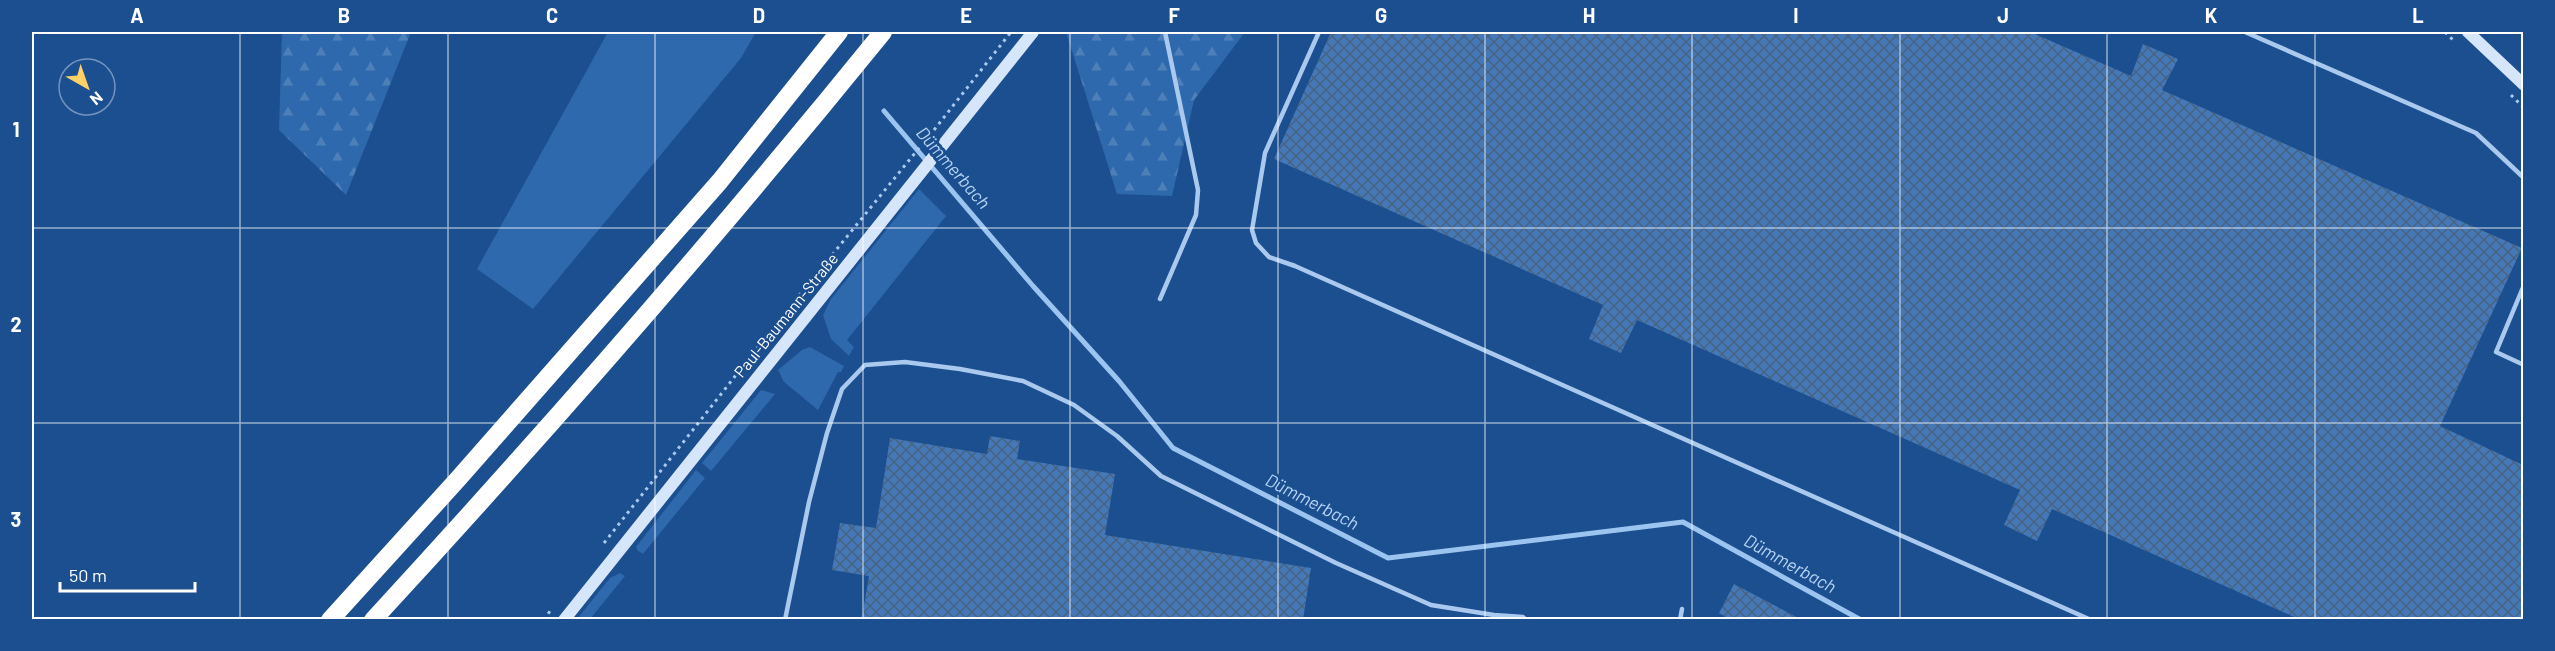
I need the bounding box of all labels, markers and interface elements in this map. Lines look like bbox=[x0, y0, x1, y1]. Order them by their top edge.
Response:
text: A bbox=[130, 3, 144, 27]
text: B bbox=[338, 3, 350, 27]
text: C bbox=[546, 3, 558, 27]
text: D bbox=[753, 3, 765, 27]
text: E bbox=[960, 3, 972, 27]
text: F bbox=[1168, 3, 1180, 27]
text: G bbox=[1375, 3, 1387, 27]
text: H bbox=[1583, 3, 1595, 27]
text: I bbox=[1793, 3, 1799, 27]
text: J bbox=[1997, 3, 2009, 27]
text: K bbox=[2205, 3, 2218, 27]
text: L bbox=[2412, 3, 2424, 27]
north arrow bbox=[57, 57, 117, 117]
text: N bbox=[87, 88, 107, 110]
text: 1 bbox=[12, 117, 20, 141]
water label: Dümmerbach bbox=[912, 122, 995, 213]
street label: Paul-Baumann-Straße bbox=[730, 249, 842, 381]
text: 2 bbox=[10, 312, 22, 336]
water label: Dümmerbach bbox=[1262, 468, 1363, 534]
text: 3 bbox=[11, 507, 21, 531]
water label: Dümmerbach bbox=[1741, 529, 1840, 597]
scale bar bbox=[60, 555, 195, 593]
text: 50 m bbox=[69, 564, 107, 586]

